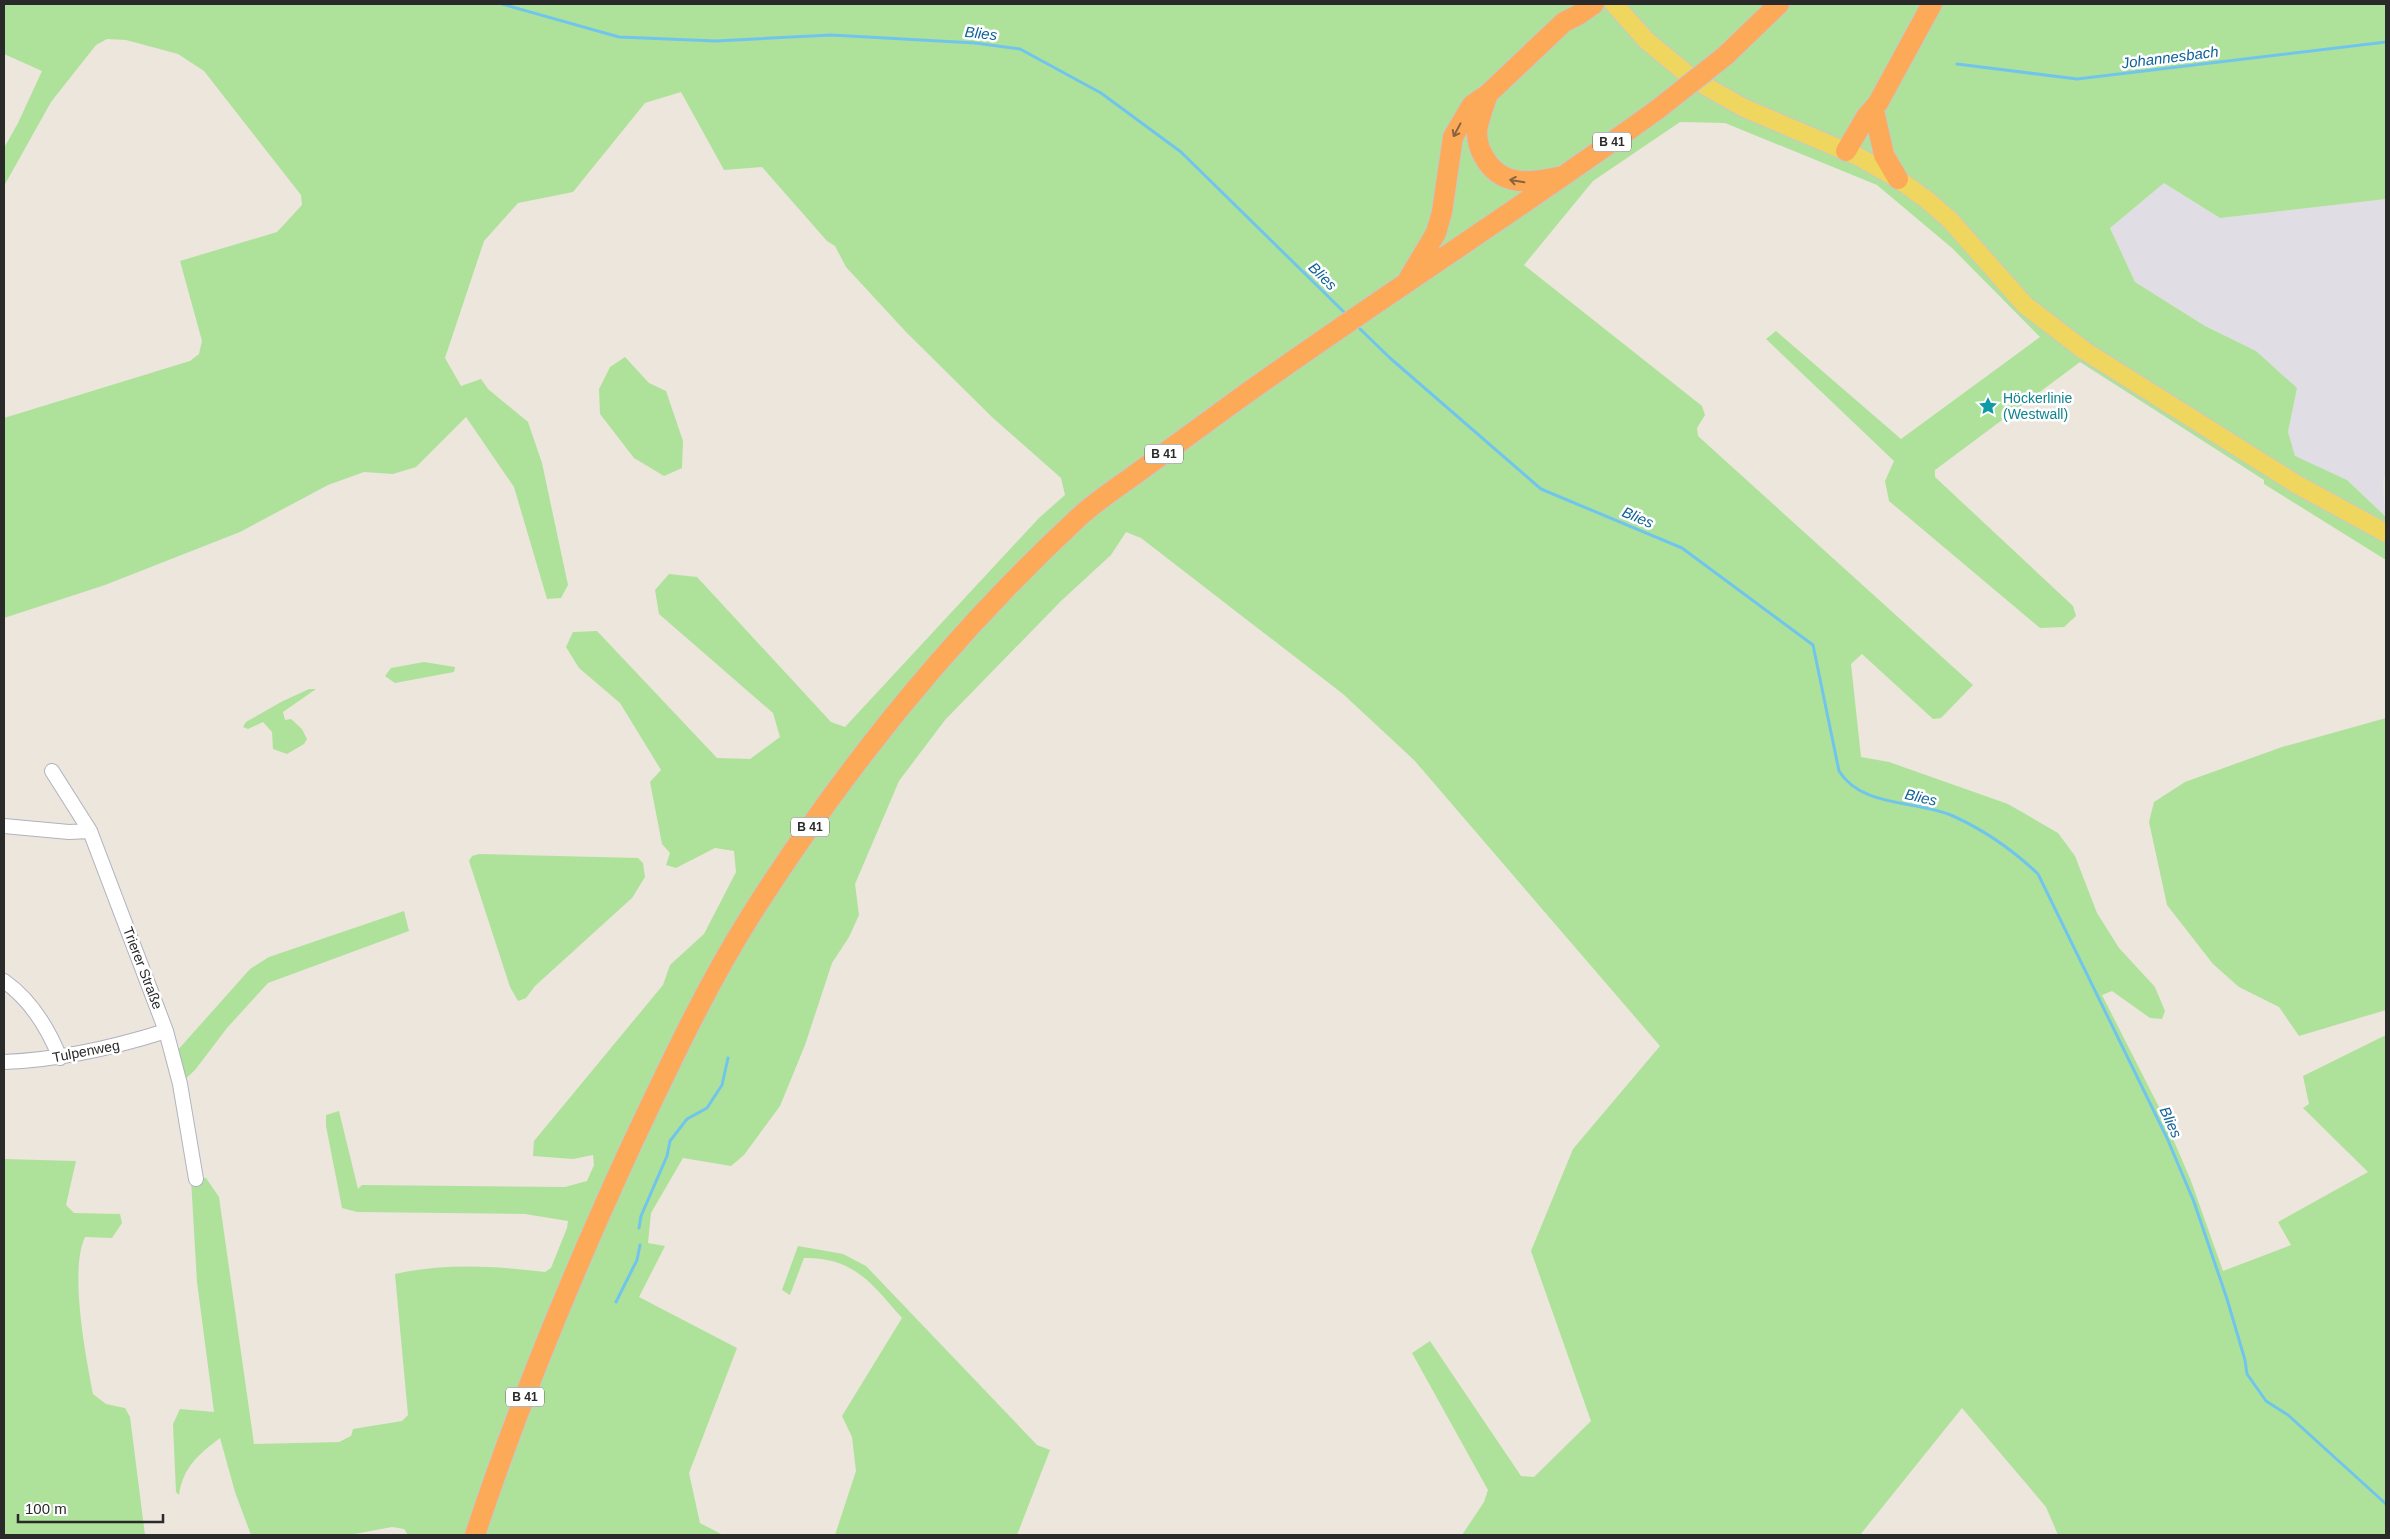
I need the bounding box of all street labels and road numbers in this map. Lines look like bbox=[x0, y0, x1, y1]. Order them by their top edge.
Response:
road number: B 41 bbox=[1593, 132, 1631, 152]
road number: B 41 bbox=[1145, 444, 1183, 464]
road number: B 41 bbox=[791, 818, 829, 836]
street label: Trierer Straße bbox=[120, 925, 166, 1011]
street label: Tulpenweg bbox=[51, 1037, 121, 1065]
road number: B 41 bbox=[506, 1388, 544, 1406]

